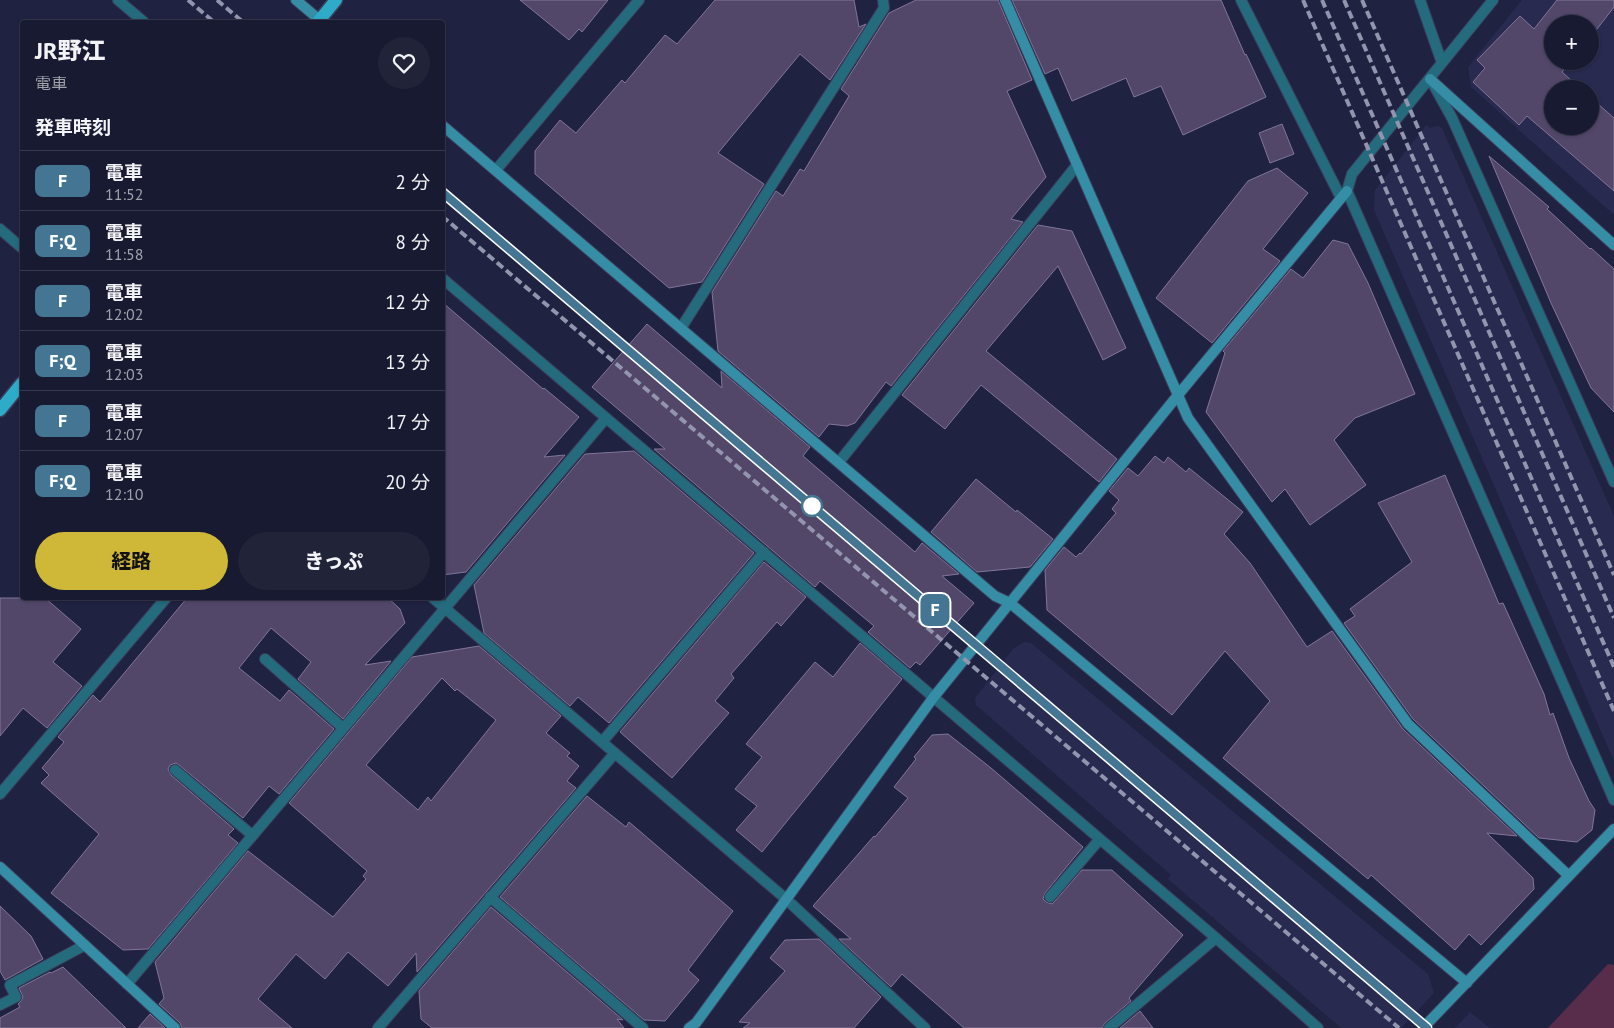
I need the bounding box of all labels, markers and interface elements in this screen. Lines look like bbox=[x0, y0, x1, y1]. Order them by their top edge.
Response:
map controls bbox=[1544, 15, 1599, 135]
button: + bbox=[1544, 15, 1599, 70]
text: JR野江 bbox=[35, 35, 105, 66]
button: heart bbox=[378, 37, 430, 89]
text: 電車 bbox=[35, 73, 67, 93]
button: − bbox=[1544, 80, 1599, 135]
text: 発車時刻 bbox=[35, 115, 111, 139]
text: 電車 bbox=[105, 160, 143, 184]
text: F bbox=[58, 169, 67, 192]
text: 2 分 bbox=[396, 170, 430, 194]
text: 11:52 bbox=[105, 184, 143, 204]
text: 電車 bbox=[105, 220, 143, 244]
text: F;Q bbox=[49, 229, 76, 252]
text: 8 分 bbox=[396, 230, 430, 254]
text: 11:58 bbox=[105, 244, 143, 264]
text: 電車 bbox=[105, 280, 143, 304]
text: F bbox=[58, 289, 67, 312]
text: 12 分 bbox=[385, 290, 430, 314]
text: 12:02 bbox=[105, 304, 143, 324]
text: 電車 bbox=[105, 340, 143, 364]
text: F;Q bbox=[49, 349, 76, 372]
text: 13 分 bbox=[385, 350, 430, 374]
text: 12:03 bbox=[105, 364, 143, 384]
text: 電車 bbox=[105, 400, 143, 424]
text: F bbox=[58, 409, 67, 432]
text: 17 分 bbox=[386, 410, 430, 434]
text: 12:07 bbox=[105, 424, 143, 444]
text: 電車 bbox=[105, 460, 143, 484]
text: F;Q bbox=[49, 469, 76, 492]
text: 20 分 bbox=[385, 470, 430, 494]
text: 12:10 bbox=[105, 484, 143, 504]
unlabelled marker bbox=[801, 495, 823, 517]
button: 経路 bbox=[35, 532, 228, 590]
button: きっぷ bbox=[238, 532, 430, 590]
line badge: F bbox=[919, 594, 951, 626]
text: F bbox=[930, 598, 940, 621]

